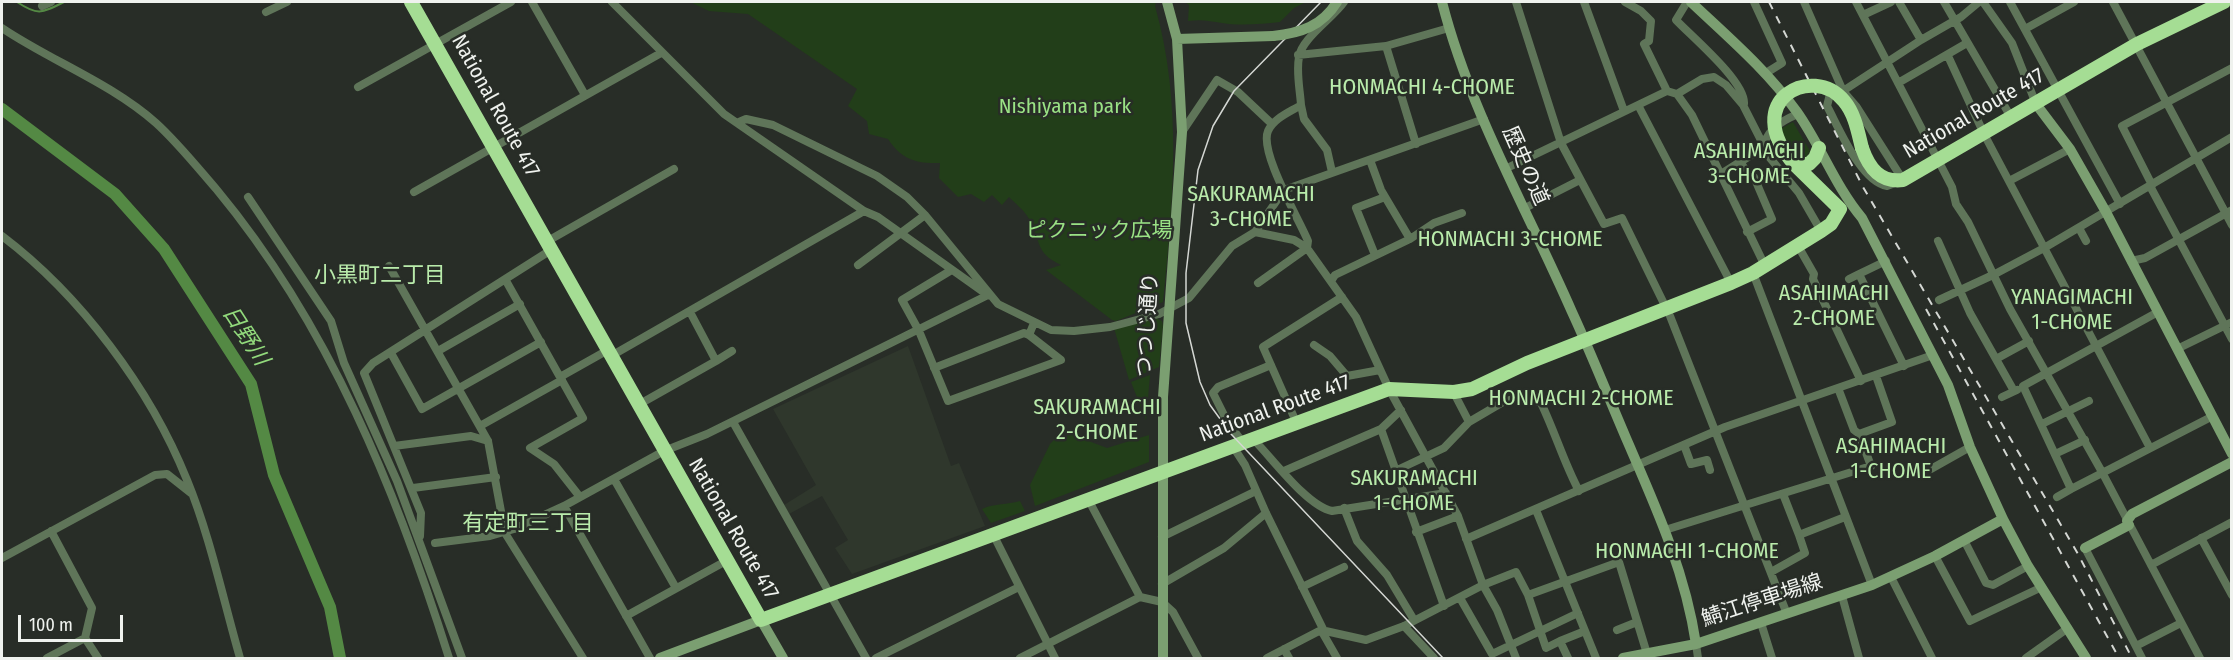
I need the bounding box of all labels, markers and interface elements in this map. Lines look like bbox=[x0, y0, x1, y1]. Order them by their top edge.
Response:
street label: National Route 417 bbox=[446, 31, 544, 181]
street label: National Route 417 bbox=[1899, 63, 2049, 165]
district label: HONMACHI 4-CHOME bbox=[1317, 75, 1527, 101]
park label: Nishiyama park bbox=[999, 94, 1131, 120]
street label: 歴史の道 bbox=[1496, 123, 1554, 209]
district label: ASAHIMACHI 3-CHOME bbox=[1686, 139, 1812, 190]
district label: SAKURAMACHI 3-CHOME bbox=[1179, 182, 1323, 234]
park label: ピクニック広場 bbox=[1026, 218, 1172, 244]
district label: HONMACHI 3-CHOME bbox=[1405, 227, 1615, 253]
district label: 小黒町二丁目 bbox=[314, 263, 446, 289]
street label: つつじ通り bbox=[1132, 272, 1164, 378]
district label: ASAHIMACHI 2-CHOME bbox=[1771, 281, 1897, 332]
district label: YANAGIMACHI 1-CHOME bbox=[2003, 285, 2141, 336]
water label: 日野川 bbox=[216, 301, 274, 371]
street label: National Route 417 bbox=[1196, 370, 1354, 448]
district label: HONMACHI 2-CHOME bbox=[1477, 386, 1685, 412]
district label: SAKURAMACHI 2-CHOME bbox=[1025, 395, 1169, 446]
district label: ASAHIMACHI 1-CHOME bbox=[1828, 434, 1954, 486]
street label: National Route 417 bbox=[682, 454, 784, 604]
district label: SAKURAMACHI 1-CHOME bbox=[1342, 466, 1486, 518]
district label: 有定町三丁目 bbox=[462, 511, 594, 537]
district label: HONMACHI 1-CHOME bbox=[1583, 539, 1791, 565]
street label: 鯖江停車場線 bbox=[1698, 570, 1826, 632]
scale bar bbox=[21, 603, 126, 641]
text: 100 m bbox=[29, 614, 73, 636]

